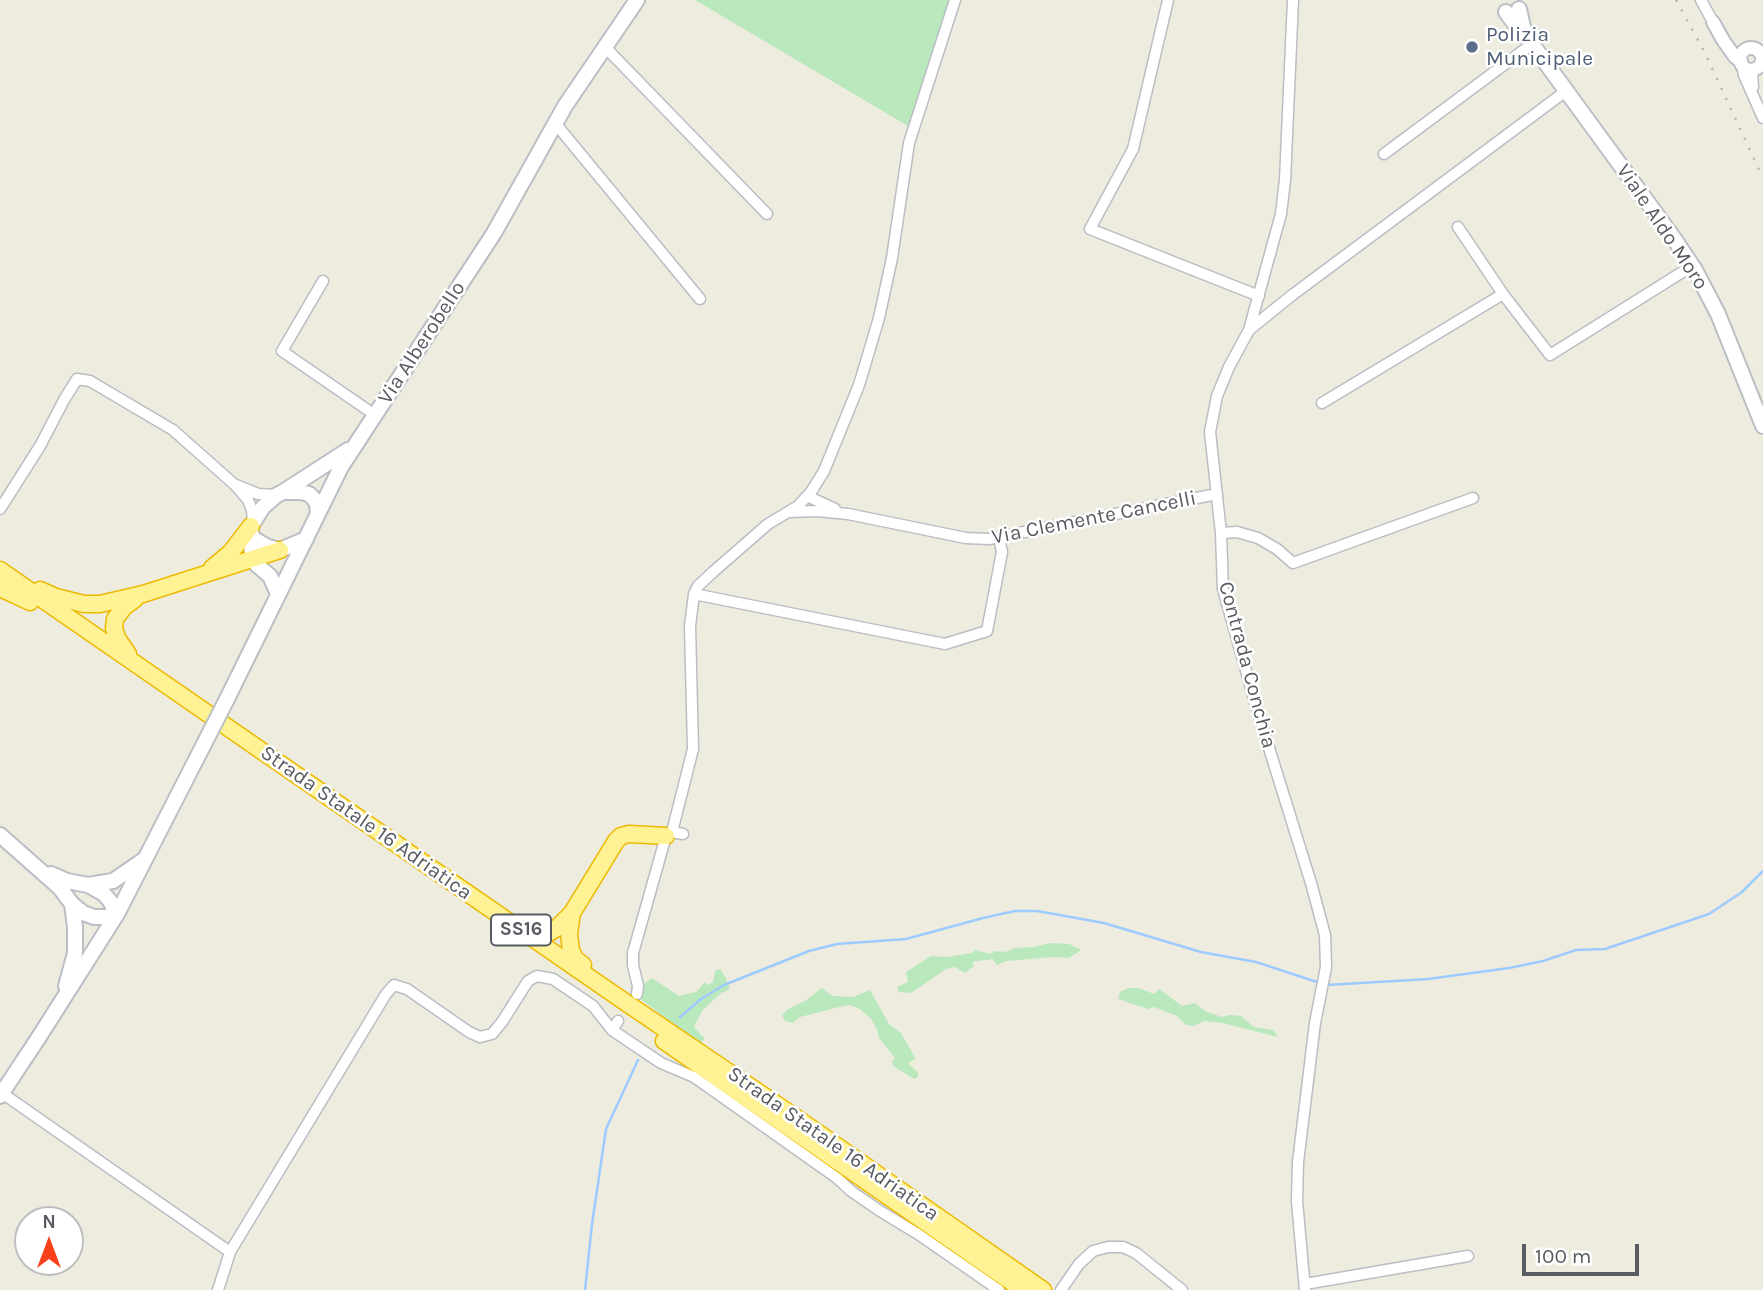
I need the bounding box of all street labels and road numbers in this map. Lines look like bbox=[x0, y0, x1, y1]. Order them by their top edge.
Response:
street label: Viale Aldo Moro bbox=[1611, 159, 1713, 295]
street label: Via Alberobello bbox=[373, 277, 471, 409]
street label: Via Clemente Cancelli bbox=[990, 486, 1198, 550]
street label: Contrada Conchia bbox=[1213, 579, 1281, 751]
street label: Strada Statale 16 Adriatica bbox=[255, 740, 477, 906]
road number: SS16 bbox=[491, 914, 551, 946]
street label: Strada Statale 16 Adriatica bbox=[722, 1061, 944, 1227]

